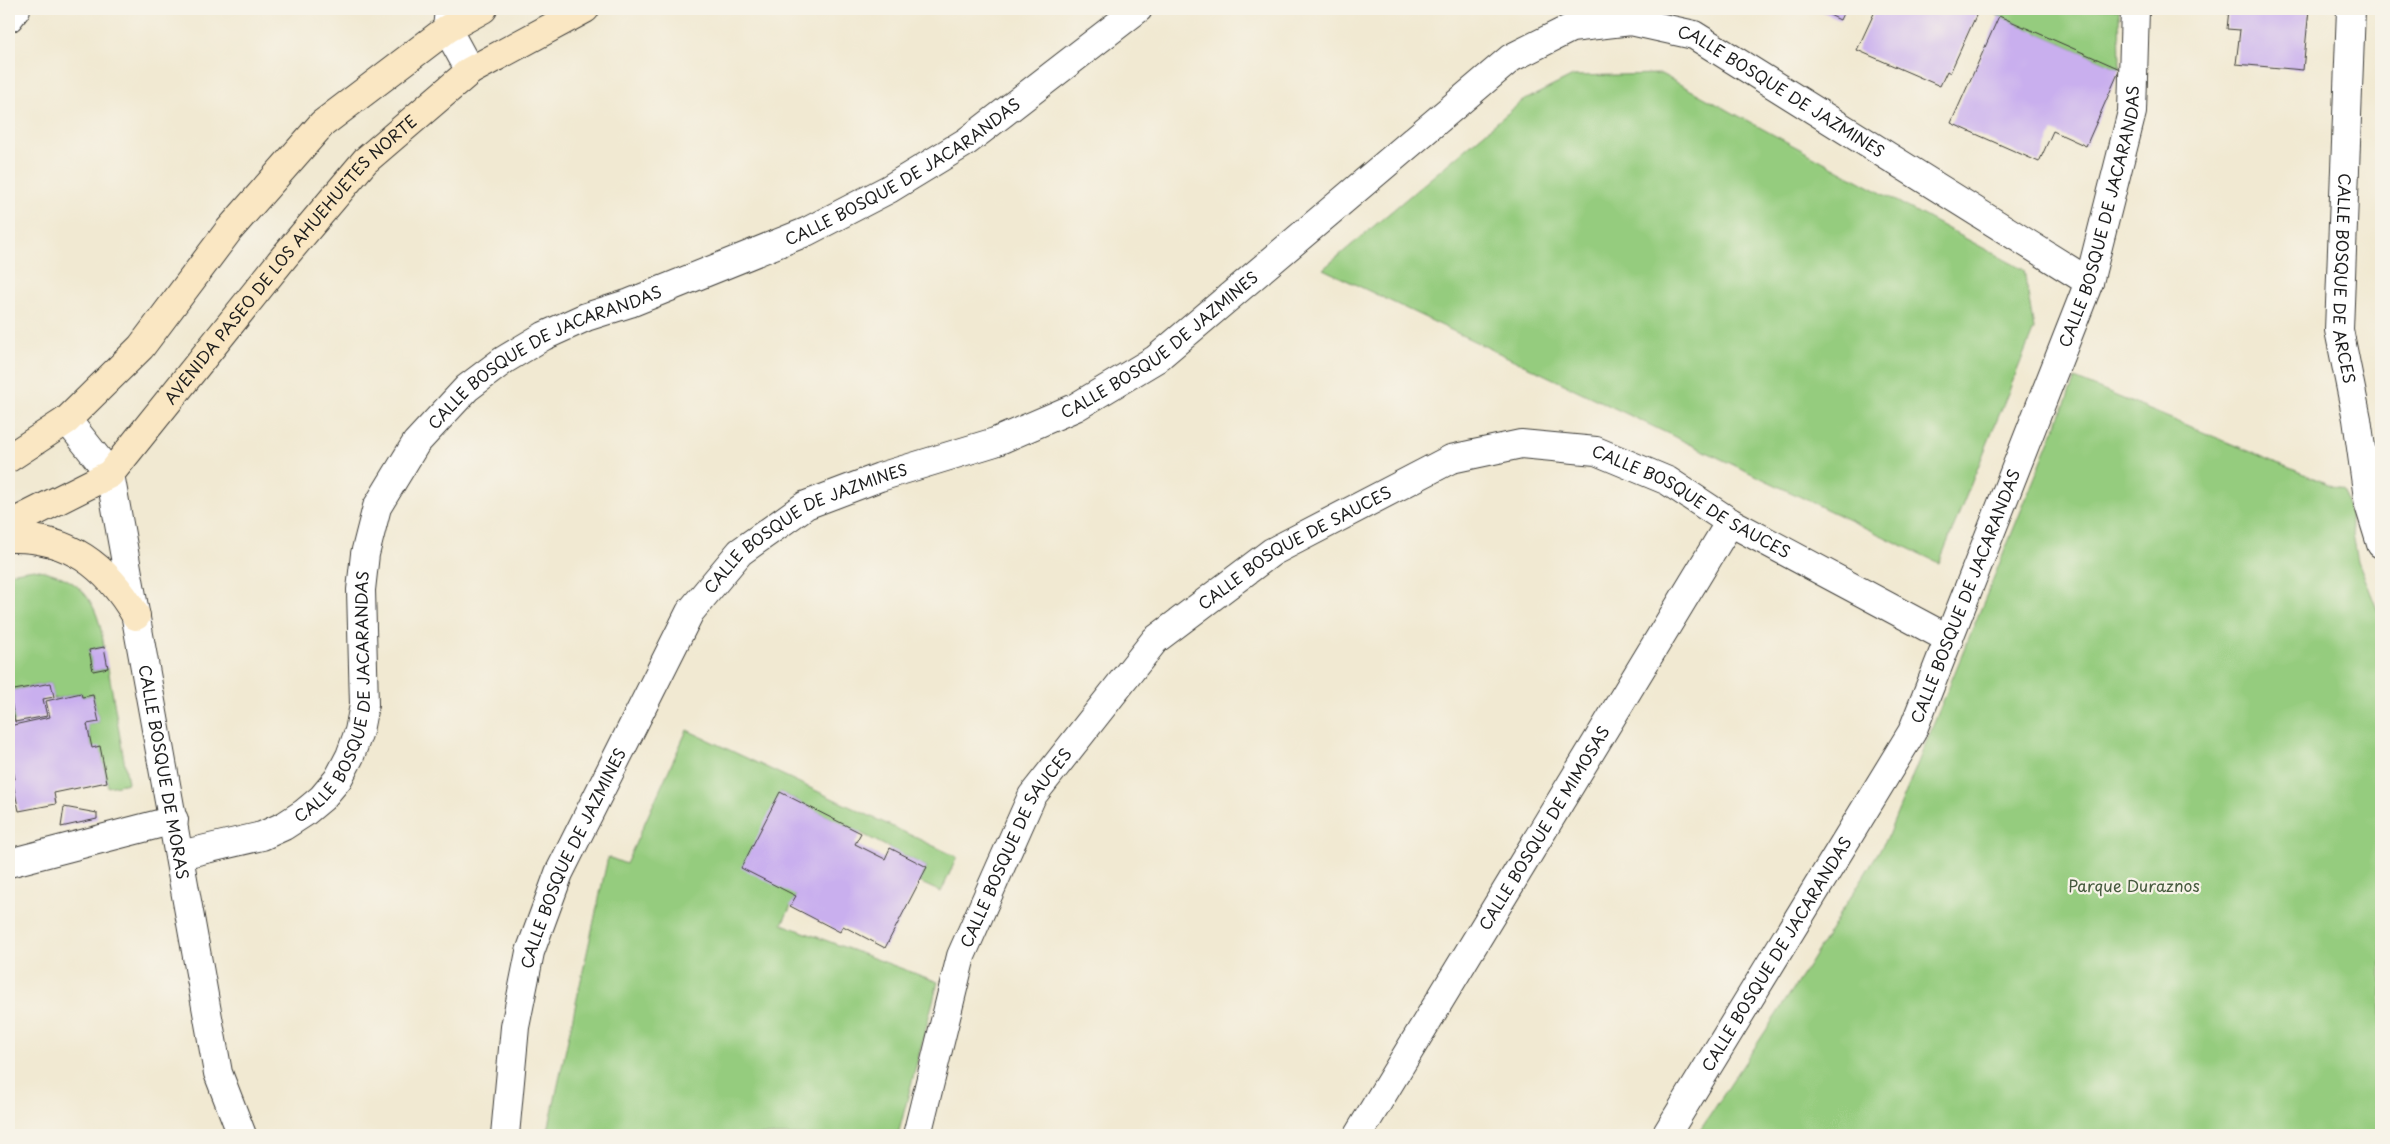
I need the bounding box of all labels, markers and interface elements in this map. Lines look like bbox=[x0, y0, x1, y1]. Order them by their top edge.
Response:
street label: CALLE BOSQUE DE JAZMINES bbox=[1676, 19, 1890, 163]
street label: CALLE BOSQUE DE JACARANDAS bbox=[2052, 85, 2144, 351]
street label: CALLE BOSQUE DE JACARANDAS bbox=[781, 92, 1025, 250]
street label: AVENIDA PASEO DE LOS AHUEHUETES NORTE bbox=[158, 109, 422, 409]
street label: CALLE BOSQUE DE ARCES bbox=[2328, 173, 2363, 386]
street label: CALLE BOSQUE DE JAZMINES bbox=[1057, 265, 1263, 423]
street label: CALLE BOSQUE DE JACARANDAS bbox=[422, 279, 665, 434]
street label: CALLE BOSQUE DE SAUCES bbox=[1589, 438, 1795, 563]
street label: CALLE BOSQUE DE JAZMINES bbox=[697, 456, 910, 598]
street label: CALLE BOSQUE DE JACARANDAS bbox=[1904, 465, 2025, 727]
street label: CALLE BOSQUE DE SAUCES bbox=[1192, 479, 1395, 615]
street label: CALLE BOSQUE DE JACARANDAS bbox=[289, 570, 376, 828]
street label: CALLE BOSQUE DE MORAS bbox=[134, 663, 196, 881]
street label: CALLE BOSQUE DE MIMOSAS bbox=[1472, 721, 1615, 934]
street label: CALLE BOSQUE DE SAUCES bbox=[953, 742, 1077, 951]
street label: CALLE BOSQUE DE JAZMINES bbox=[514, 743, 631, 971]
street label: CALLE BOSQUE DE JACARANDAS bbox=[1695, 832, 1857, 1076]
park label: Parque Duraznos bbox=[2068, 873, 2200, 897]

